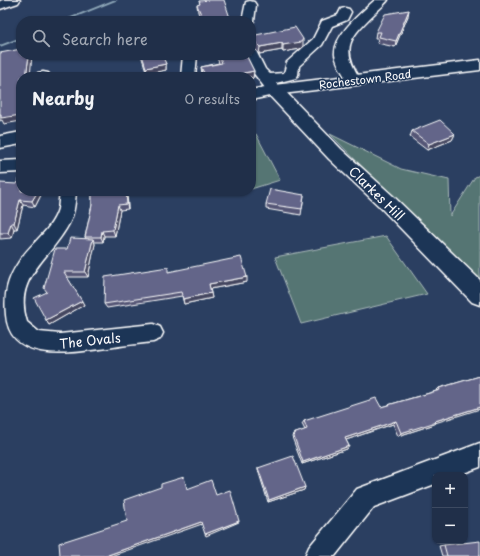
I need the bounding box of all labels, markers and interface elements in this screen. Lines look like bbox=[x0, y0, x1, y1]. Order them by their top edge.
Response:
search box bbox=[16, 16, 256, 60]
icon: search bbox=[30, 27, 52, 49]
text: Search here bbox=[62, 27, 148, 50]
street label: Rochestown Road bbox=[318, 65, 412, 93]
text: Nearby bbox=[32, 85, 94, 111]
text: 0 results bbox=[185, 89, 240, 108]
street label: Clarkes Hill bbox=[345, 162, 409, 224]
street label: The Ovals bbox=[58, 327, 122, 353]
map controls bbox=[432, 472, 468, 544]
button: + bbox=[432, 472, 468, 508]
button: − bbox=[432, 508, 468, 544]

